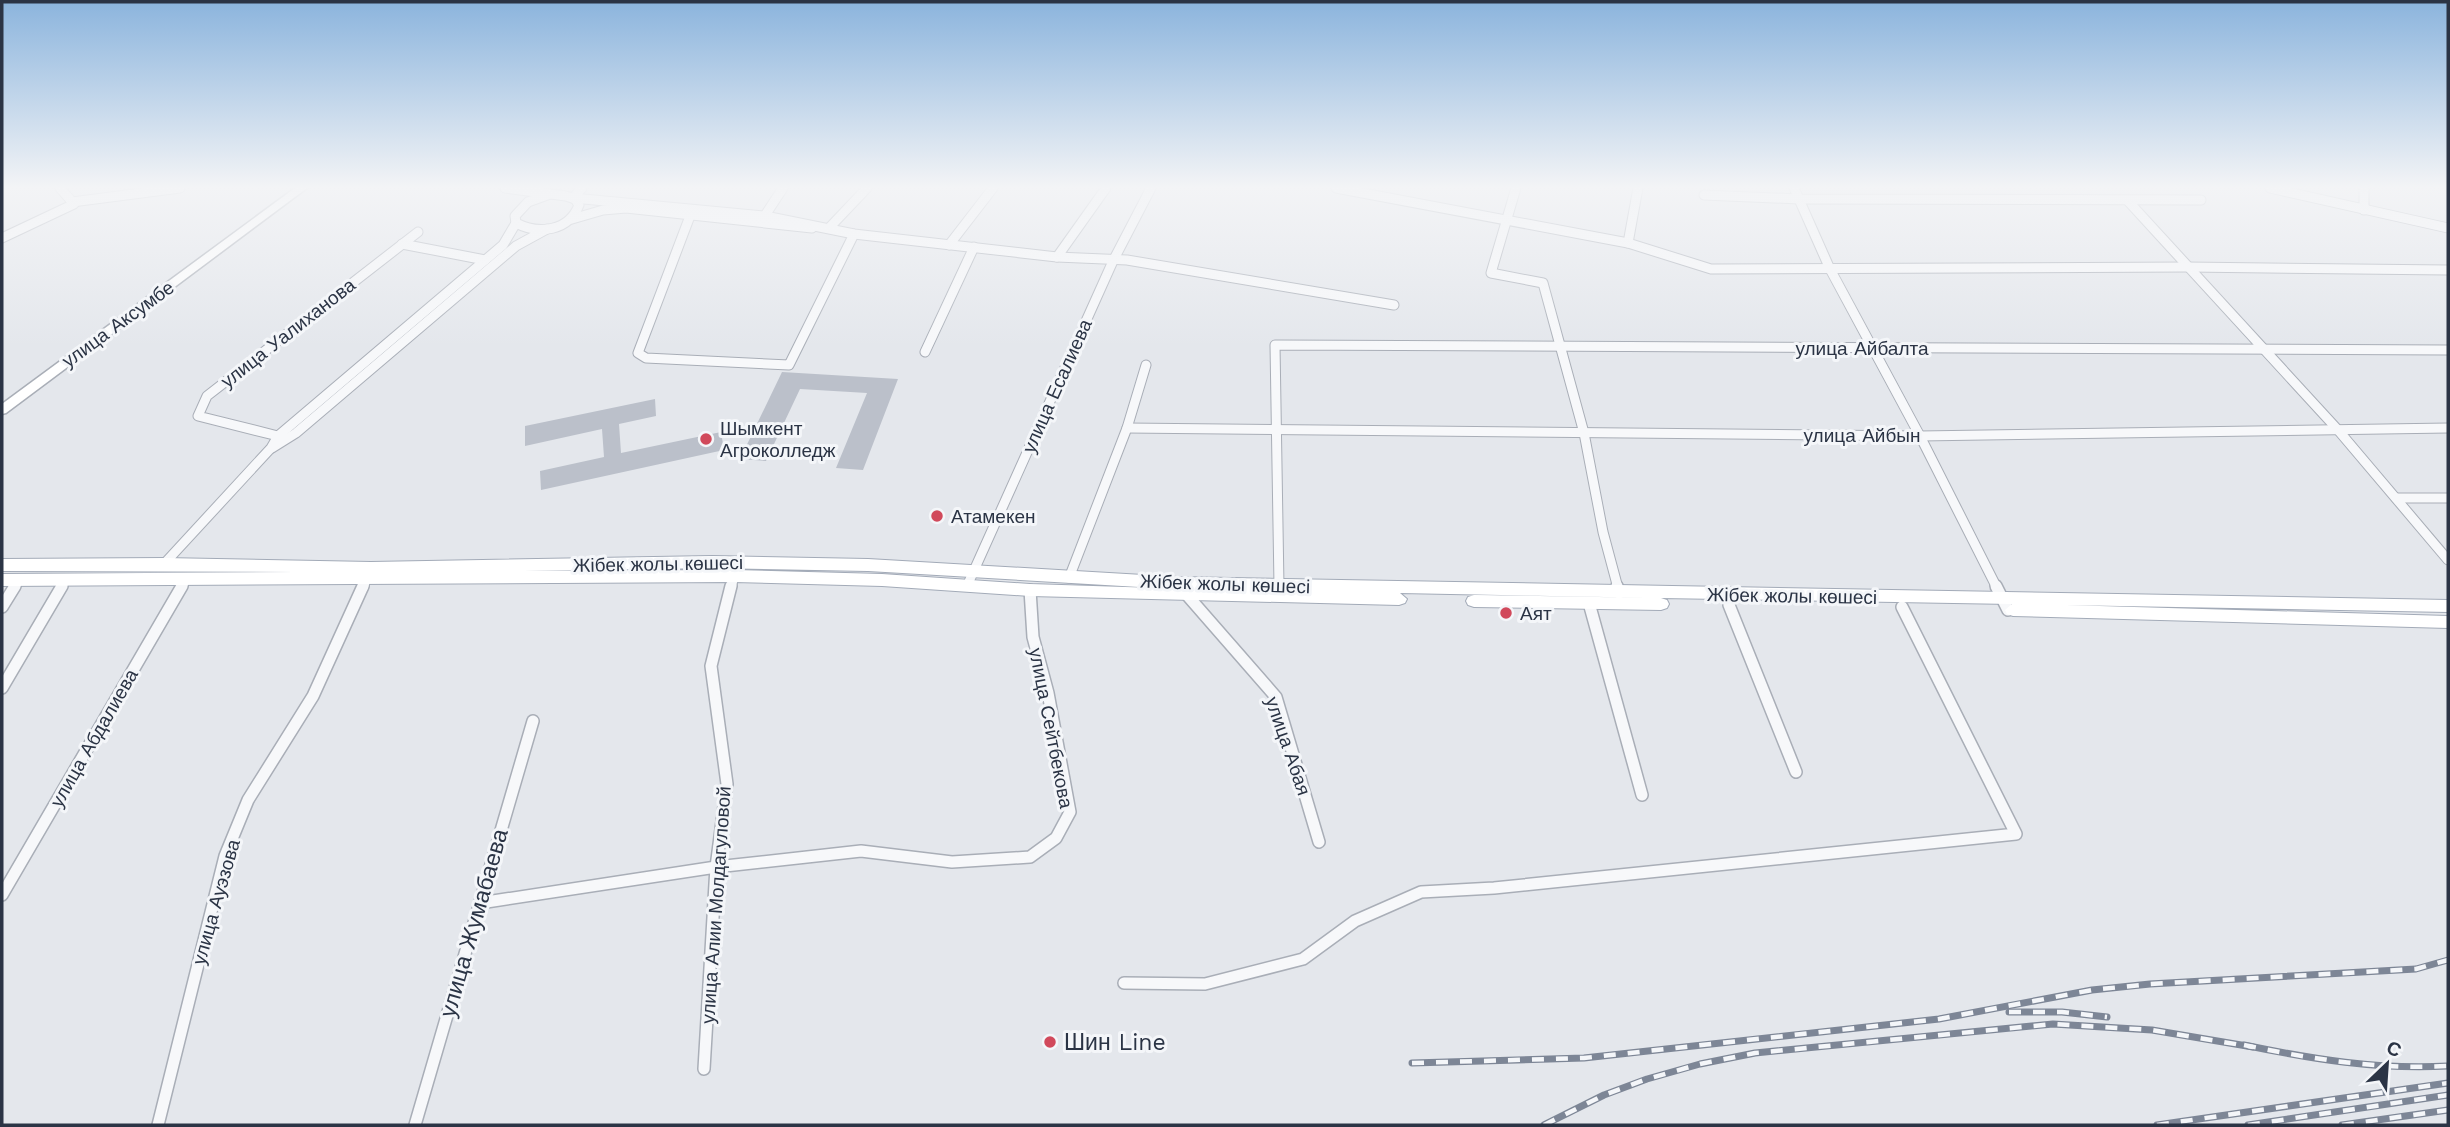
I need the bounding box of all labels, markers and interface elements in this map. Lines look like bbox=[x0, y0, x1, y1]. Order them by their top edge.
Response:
street label: улица Уалиханова bbox=[216, 273, 360, 393]
street label: улица Аксумбе bbox=[58, 276, 178, 372]
street label: улица Есалиева bbox=[1017, 315, 1097, 456]
street label: улица Айбалта bbox=[1795, 337, 1929, 360]
place label: Шымкент Агроколледж bbox=[720, 417, 836, 462]
street label: улица Айбын bbox=[1803, 424, 1921, 447]
marker: Шымкент Агроколледж bbox=[698, 431, 714, 447]
place label: Атамекен bbox=[951, 505, 1036, 528]
marker: Атамекен bbox=[929, 508, 945, 524]
street label: Жібек жолы көшесі bbox=[573, 551, 743, 577]
street label: Жібек жолы көшесі bbox=[1140, 570, 1310, 598]
street label: Жібек жолы көшесі bbox=[1707, 583, 1877, 609]
place label: Аят bbox=[1520, 602, 1552, 625]
marker: Аят bbox=[1498, 605, 1514, 621]
street label: улица Сейтбекова bbox=[1024, 646, 1078, 811]
street label: улица Абдалиева bbox=[45, 664, 143, 811]
street label: улица Абая bbox=[1260, 694, 1316, 798]
street label: улица Алии Молдагуловой bbox=[696, 785, 736, 1025]
street label: улица Жумабаева bbox=[434, 825, 514, 1020]
street label: улица Ауэзова bbox=[187, 836, 245, 967]
place label: Шин Line bbox=[1064, 1029, 1166, 1056]
north arrow bbox=[2352, 1029, 2422, 1099]
marker: Шин Line bbox=[1042, 1034, 1058, 1050]
text: С bbox=[2383, 1036, 2405, 1062]

